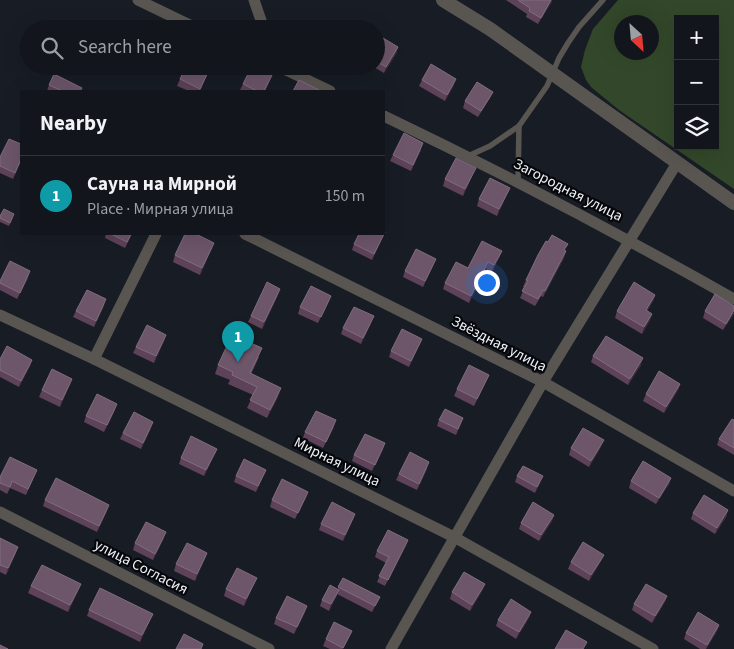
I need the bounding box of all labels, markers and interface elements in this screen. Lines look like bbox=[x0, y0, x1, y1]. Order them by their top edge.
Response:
north arrow bbox=[614, 15, 659, 60]
map controls bbox=[674, 15, 719, 150]
button: + bbox=[674, 15, 719, 60]
search box bbox=[20, 20, 385, 75]
icon: search bbox=[38, 34, 66, 62]
text: Search here bbox=[78, 34, 172, 61]
button: − bbox=[674, 60, 719, 105]
button: layers bbox=[674, 105, 719, 150]
text: Nearby bbox=[40, 108, 107, 138]
street label: Загородная улица bbox=[510, 153, 626, 227]
text: Сауна на Мирной bbox=[87, 171, 237, 198]
text: 1 bbox=[52, 185, 60, 207]
text: 150 m bbox=[325, 185, 365, 207]
text: Place · Мирная улица bbox=[87, 198, 233, 220]
your location bbox=[474, 270, 500, 296]
street label: Звёздная улица bbox=[448, 311, 550, 377]
pin: 1 bbox=[222, 321, 254, 362]
street label: Мирная улица bbox=[290, 432, 384, 492]
street label: улица Согласия bbox=[90, 534, 192, 600]

